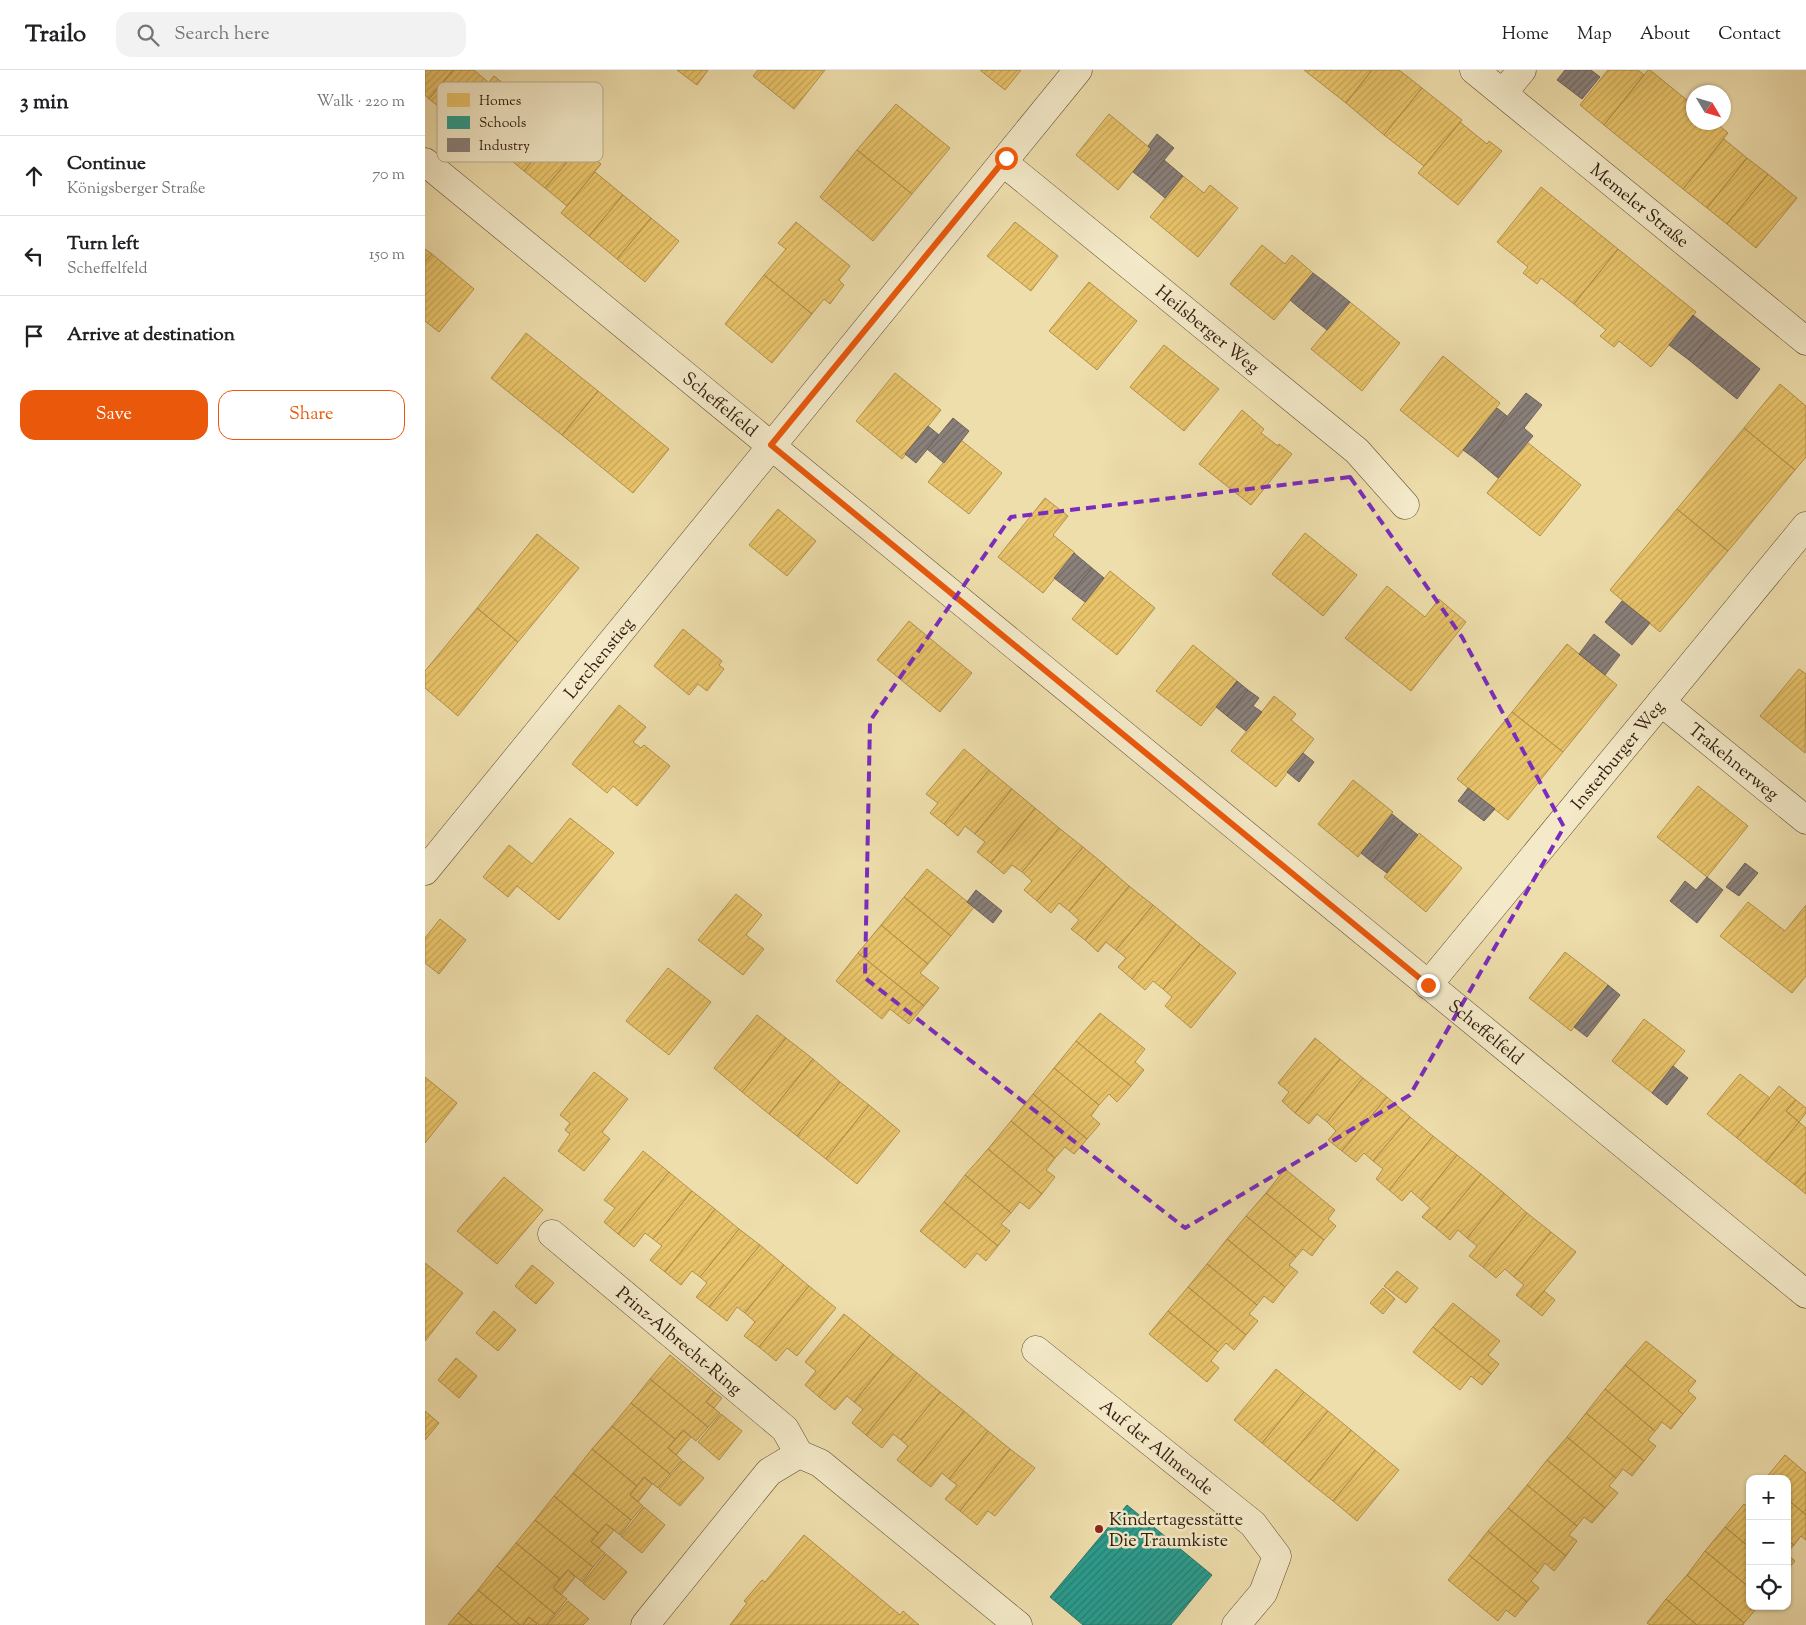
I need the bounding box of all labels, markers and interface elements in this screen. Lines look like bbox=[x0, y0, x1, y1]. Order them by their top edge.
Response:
search box bbox=[116, 12, 466, 57]
text: Trailo bbox=[25, 18, 86, 52]
icon: search bbox=[134, 21, 162, 49]
text: Search here bbox=[174, 21, 270, 48]
text: Home bbox=[1502, 22, 1549, 48]
text: Map bbox=[1577, 22, 1612, 48]
text: About bbox=[1640, 22, 1690, 48]
text: Contact bbox=[1718, 22, 1781, 48]
legend bbox=[437, 82, 603, 162]
north arrow bbox=[1686, 85, 1731, 130]
text: 3 min bbox=[20, 88, 69, 118]
text: Walk · 220 m bbox=[317, 91, 405, 114]
text: Homes bbox=[479, 92, 521, 112]
text: Schools bbox=[479, 114, 526, 134]
text: Industry bbox=[479, 137, 530, 157]
route start bbox=[995, 147, 1018, 170]
text: Continue bbox=[67, 151, 146, 178]
street label: Memeler Straße bbox=[1583, 158, 1694, 255]
icon: ahead bbox=[20, 162, 48, 190]
text: 70 m bbox=[372, 164, 405, 187]
text: Königsberger Straße bbox=[67, 178, 206, 201]
text: Turn left bbox=[67, 231, 139, 258]
icon: left bbox=[20, 242, 48, 270]
text: 150 m bbox=[369, 244, 405, 267]
text: Scheffelfeld bbox=[67, 258, 148, 281]
street label: Heilsberger Weg bbox=[1149, 280, 1264, 381]
icon: arrive bbox=[20, 322, 48, 350]
text: Arrive at destination bbox=[67, 322, 235, 349]
street label: Scheffelfeld bbox=[676, 367, 762, 445]
button: Save bbox=[20, 390, 208, 440]
button: Share bbox=[218, 390, 405, 440]
street label: Lerchenstieg bbox=[559, 612, 642, 706]
street label: Insterburger Weg bbox=[1566, 696, 1672, 817]
street label: Trakehnerweg bbox=[1682, 718, 1784, 808]
route end bbox=[1417, 974, 1440, 997]
street label: Scheffelfeld bbox=[1442, 995, 1528, 1072]
street label: Prinz-Albrecht-Ring bbox=[609, 1282, 747, 1403]
street label: Auf der Allmende bbox=[1093, 1395, 1218, 1502]
map controls bbox=[1746, 1475, 1791, 1610]
button: + bbox=[1746, 1475, 1791, 1520]
place label: Kindertagesstätte Die Traumkiste bbox=[1109, 1508, 1243, 1555]
button: − bbox=[1746, 1520, 1791, 1565]
marker: Kindertagesstätte Die Traumkiste bbox=[1093, 1523, 1105, 1535]
button: locate bbox=[1746, 1565, 1791, 1610]

